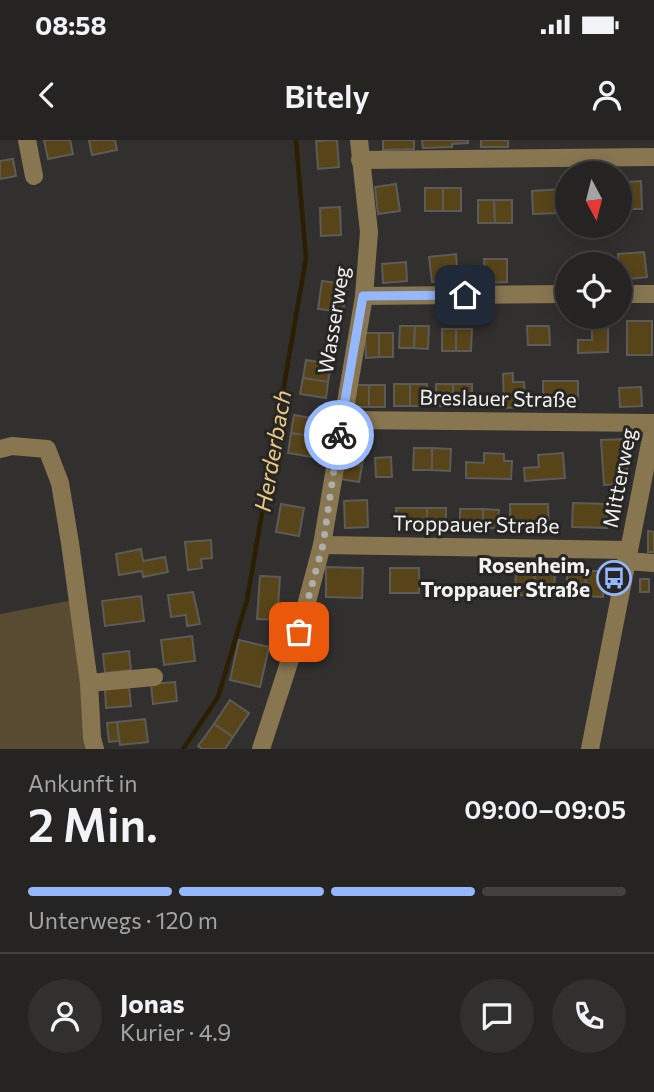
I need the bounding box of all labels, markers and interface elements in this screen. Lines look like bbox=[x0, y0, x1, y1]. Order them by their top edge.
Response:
text: 08:58 bbox=[35, 9, 106, 40]
text: Bitely bbox=[284, 75, 370, 115]
icon: back bbox=[28, 76, 66, 114]
icon: person bbox=[588, 76, 626, 114]
north arrow bbox=[555, 161, 632, 238]
map controls bbox=[555, 161, 632, 329]
button: locate bbox=[555, 252, 632, 329]
street label: Wasserweg bbox=[312, 264, 353, 375]
pin bbox=[435, 265, 495, 325]
icon: home bbox=[446, 276, 484, 314]
street label: Breslauer Straße bbox=[419, 384, 577, 411]
water label: Herderbach bbox=[248, 388, 296, 514]
courier bbox=[304, 400, 374, 470]
icon: bike bbox=[320, 416, 358, 454]
street label: Mitterweg bbox=[597, 426, 640, 530]
street label: Troppauer Straße bbox=[392, 510, 560, 537]
place label: Rosenheim, Troppauer Straße bbox=[420, 552, 590, 601]
bus stop icon: Rosenheim, Troppauer Straße bbox=[595, 559, 633, 597]
pin bbox=[269, 602, 329, 662]
icon: bag bbox=[280, 613, 318, 651]
text: Ankunft in bbox=[28, 769, 138, 797]
text: 09:00–09:05 bbox=[464, 793, 626, 824]
text: 2 Min. bbox=[28, 795, 158, 851]
text: Unterwegs · 120 m bbox=[28, 906, 218, 934]
button: person bbox=[28, 979, 102, 1053]
button: chat bbox=[460, 979, 534, 1053]
button: phone bbox=[552, 979, 626, 1053]
text: Jonas bbox=[120, 987, 185, 1018]
text: Kurier · 4.9 bbox=[120, 1018, 231, 1046]

